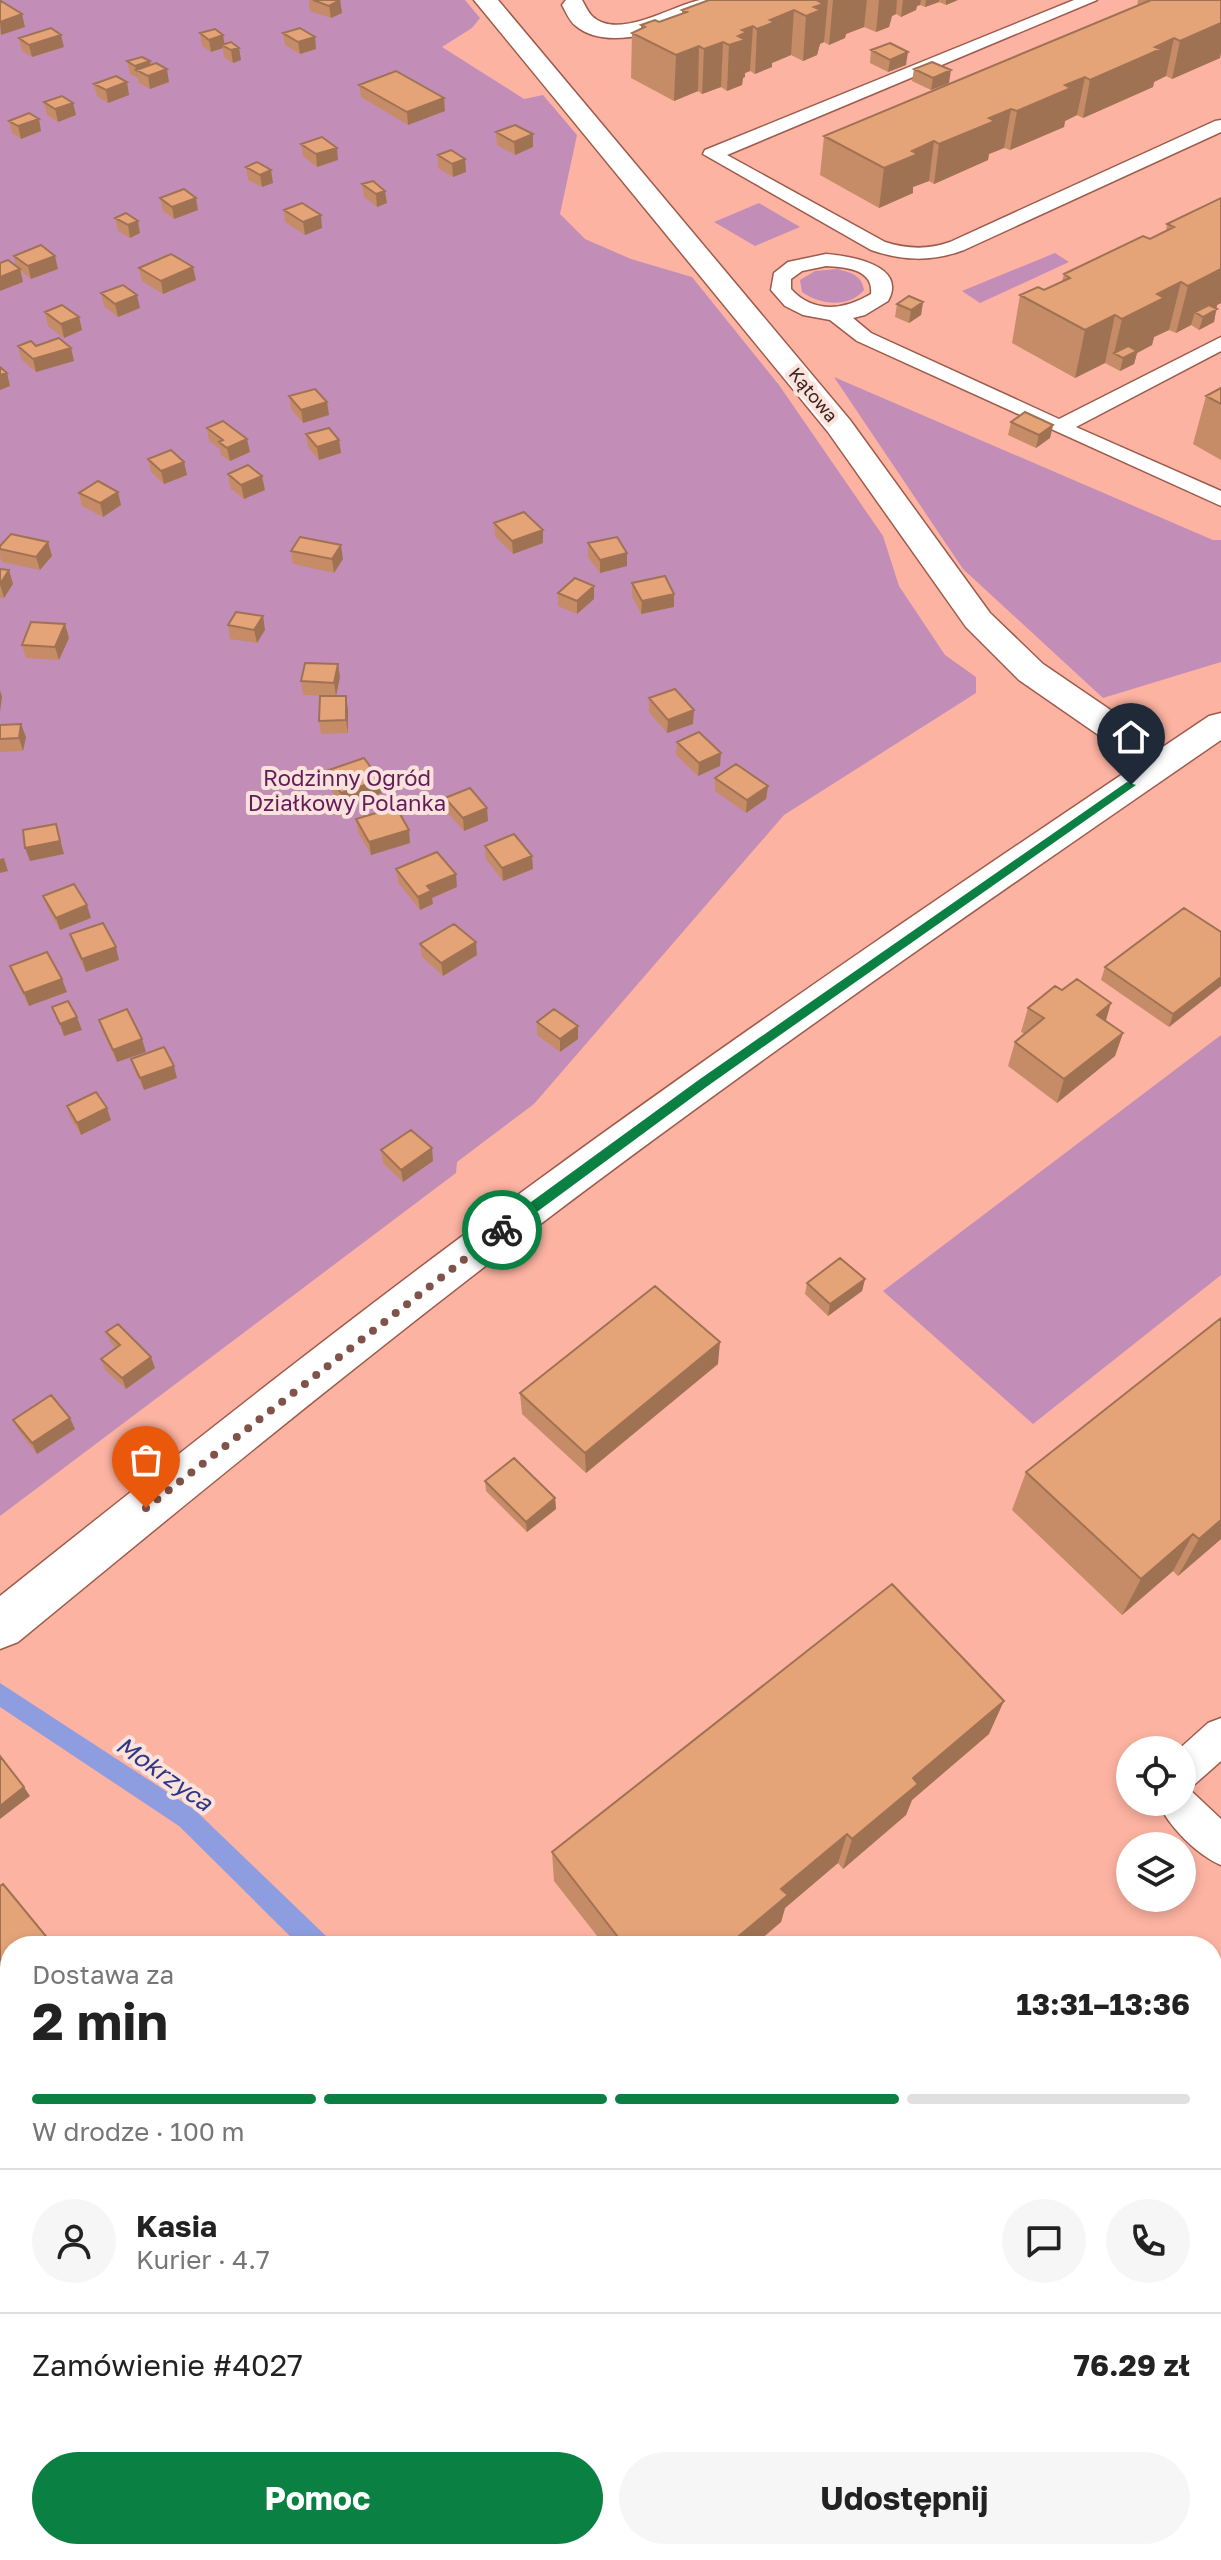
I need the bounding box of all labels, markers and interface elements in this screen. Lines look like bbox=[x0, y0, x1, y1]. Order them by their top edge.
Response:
street label: Kątowa bbox=[785, 363, 843, 426]
pin bbox=[1097, 703, 1165, 785]
icon: home bbox=[1109, 715, 1153, 759]
park label: Rodzinny Ogród Działkowy Polanka bbox=[248, 764, 446, 816]
courier bbox=[462, 1190, 542, 1270]
icon: bike bbox=[480, 1208, 524, 1252]
pin bbox=[112, 1426, 180, 1508]
icon: bag bbox=[124, 1438, 168, 1482]
water label: Mokrzyca bbox=[111, 1729, 220, 1818]
map controls bbox=[1116, 1736, 1196, 1912]
button: locate bbox=[1116, 1736, 1196, 1816]
button: layers bbox=[1116, 1832, 1196, 1912]
text: Dostawa za bbox=[32, 1959, 174, 1990]
text: 13:31–13:36 bbox=[1016, 1986, 1190, 2022]
text: 2 min bbox=[32, 1989, 168, 2051]
text: W drodze · 100 m bbox=[32, 2116, 244, 2147]
button: person bbox=[32, 2199, 116, 2283]
button: chat bbox=[1002, 2199, 1086, 2283]
button: phone bbox=[1106, 2199, 1190, 2283]
text: Kasia bbox=[136, 2208, 217, 2244]
text: Kurier · 4.7 bbox=[136, 2244, 270, 2275]
text: Zamówienie #4027 bbox=[32, 2347, 303, 2383]
text: 76.29 zł bbox=[1074, 2347, 1190, 2383]
button: Pomoc bbox=[32, 2452, 603, 2544]
button: Udostępnij bbox=[619, 2452, 1190, 2544]

